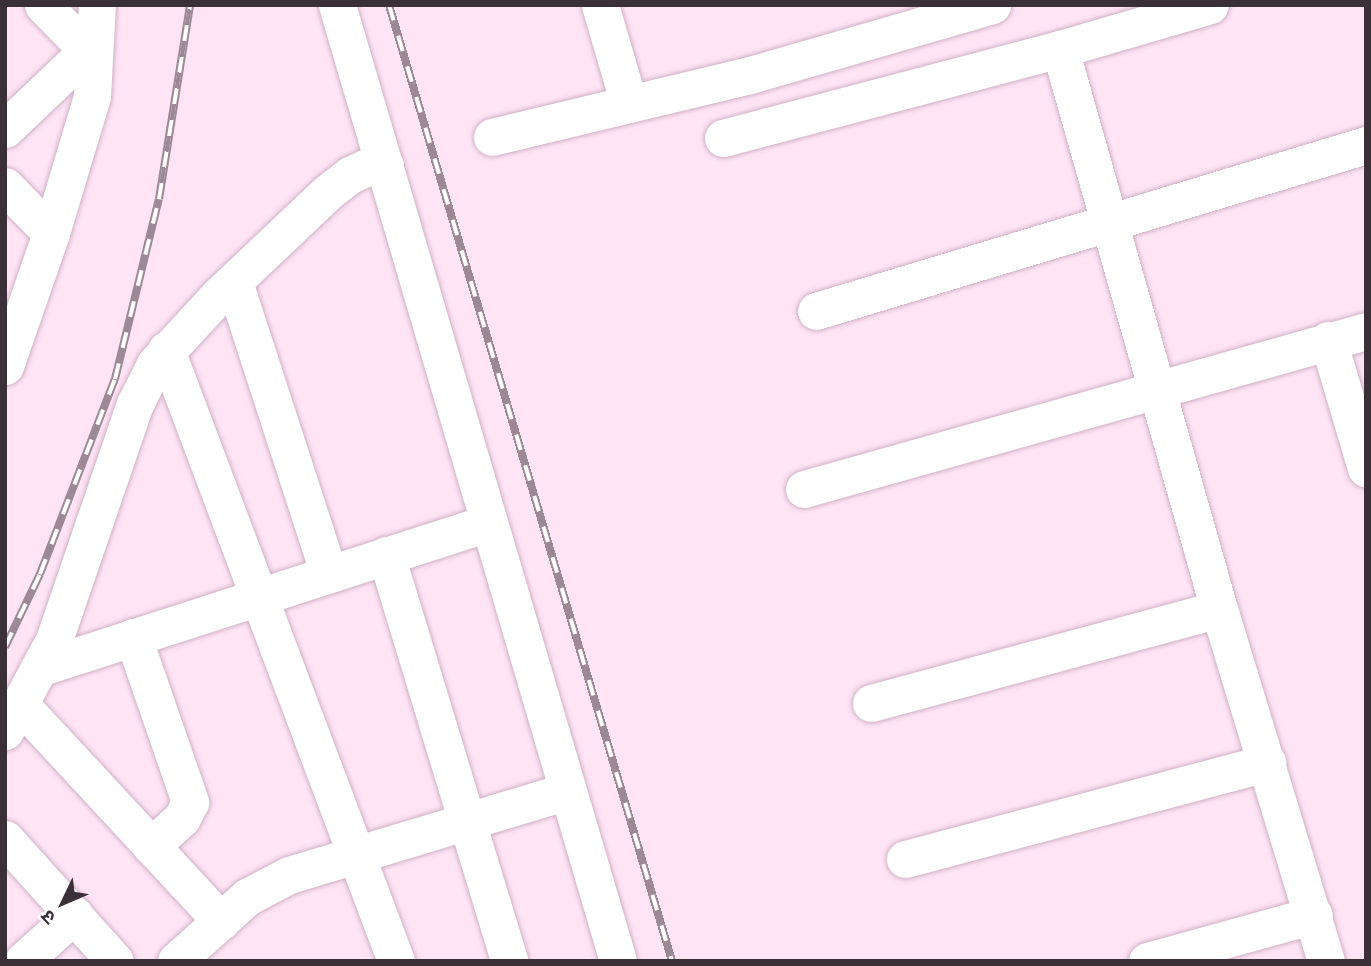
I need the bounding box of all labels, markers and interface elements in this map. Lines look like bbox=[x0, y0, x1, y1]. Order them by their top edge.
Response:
north arrow bbox=[28, 868, 98, 938]
text: उ bbox=[35, 906, 60, 930]

